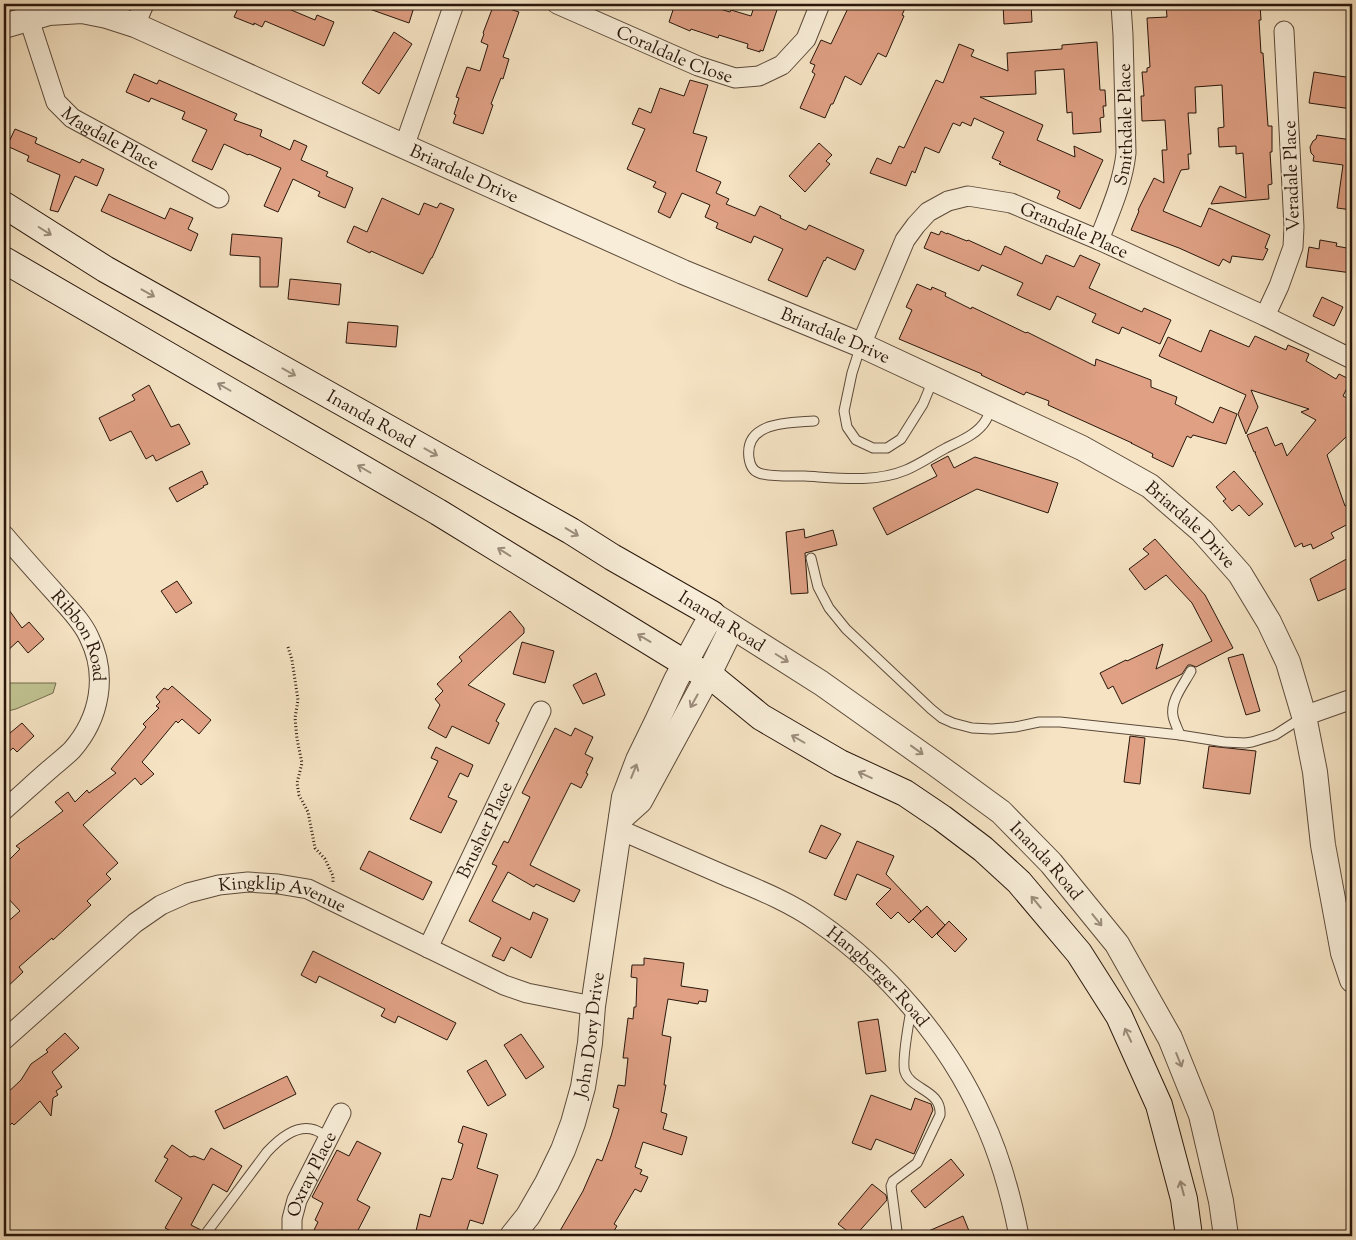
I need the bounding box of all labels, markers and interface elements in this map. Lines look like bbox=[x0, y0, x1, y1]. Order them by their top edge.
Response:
street label: Coraldale Close bbox=[611, 20, 736, 91]
street label: Smithdale Place bbox=[1109, 63, 1141, 189]
street label: Magdale Place bbox=[54, 102, 163, 178]
street label: Veradale Place bbox=[1278, 120, 1308, 232]
street label: Briardale Drive bbox=[405, 139, 522, 211]
street label: Grandale Place bbox=[1015, 197, 1132, 267]
one-way arrow bbox=[38, 227, 52, 237]
one-way arrow bbox=[140, 288, 155, 298]
street label: Briardale Drive bbox=[776, 302, 894, 372]
one-way arrow bbox=[282, 368, 296, 378]
one-way arrow bbox=[216, 382, 231, 392]
street label: Inanda Road bbox=[321, 385, 419, 456]
one-way arrow bbox=[423, 448, 438, 458]
one-way arrow bbox=[358, 463, 372, 473]
street label: Briardale Drive bbox=[1138, 476, 1240, 575]
one-way arrow bbox=[565, 528, 579, 538]
one-way arrow bbox=[497, 547, 511, 557]
street label: Ribbon Road bbox=[44, 585, 110, 682]
street label: Inanda Road bbox=[672, 586, 769, 660]
one-way arrow bbox=[638, 633, 652, 643]
one-way arrow bbox=[775, 654, 789, 664]
one-way arrow bbox=[688, 694, 698, 708]
one-way arrow bbox=[792, 733, 806, 743]
one-way arrow bbox=[910, 745, 924, 755]
one-way arrow bbox=[630, 764, 639, 779]
one-way arrow bbox=[858, 769, 873, 779]
street label: Brusher Place bbox=[452, 778, 520, 883]
street label: Inanda Road bbox=[1003, 817, 1088, 907]
street label: Kingklip Avenue bbox=[217, 871, 350, 921]
one-way arrow bbox=[1030, 896, 1041, 909]
one-way arrow bbox=[1092, 914, 1103, 927]
street label: Hangberger Road bbox=[820, 921, 934, 1033]
street label: John Dory Drive bbox=[569, 970, 613, 1103]
one-way arrow bbox=[1122, 1028, 1132, 1043]
one-way arrow bbox=[1175, 1052, 1184, 1067]
street label: Oxray Place bbox=[282, 1128, 344, 1220]
one-way arrow bbox=[1176, 1181, 1186, 1197]

